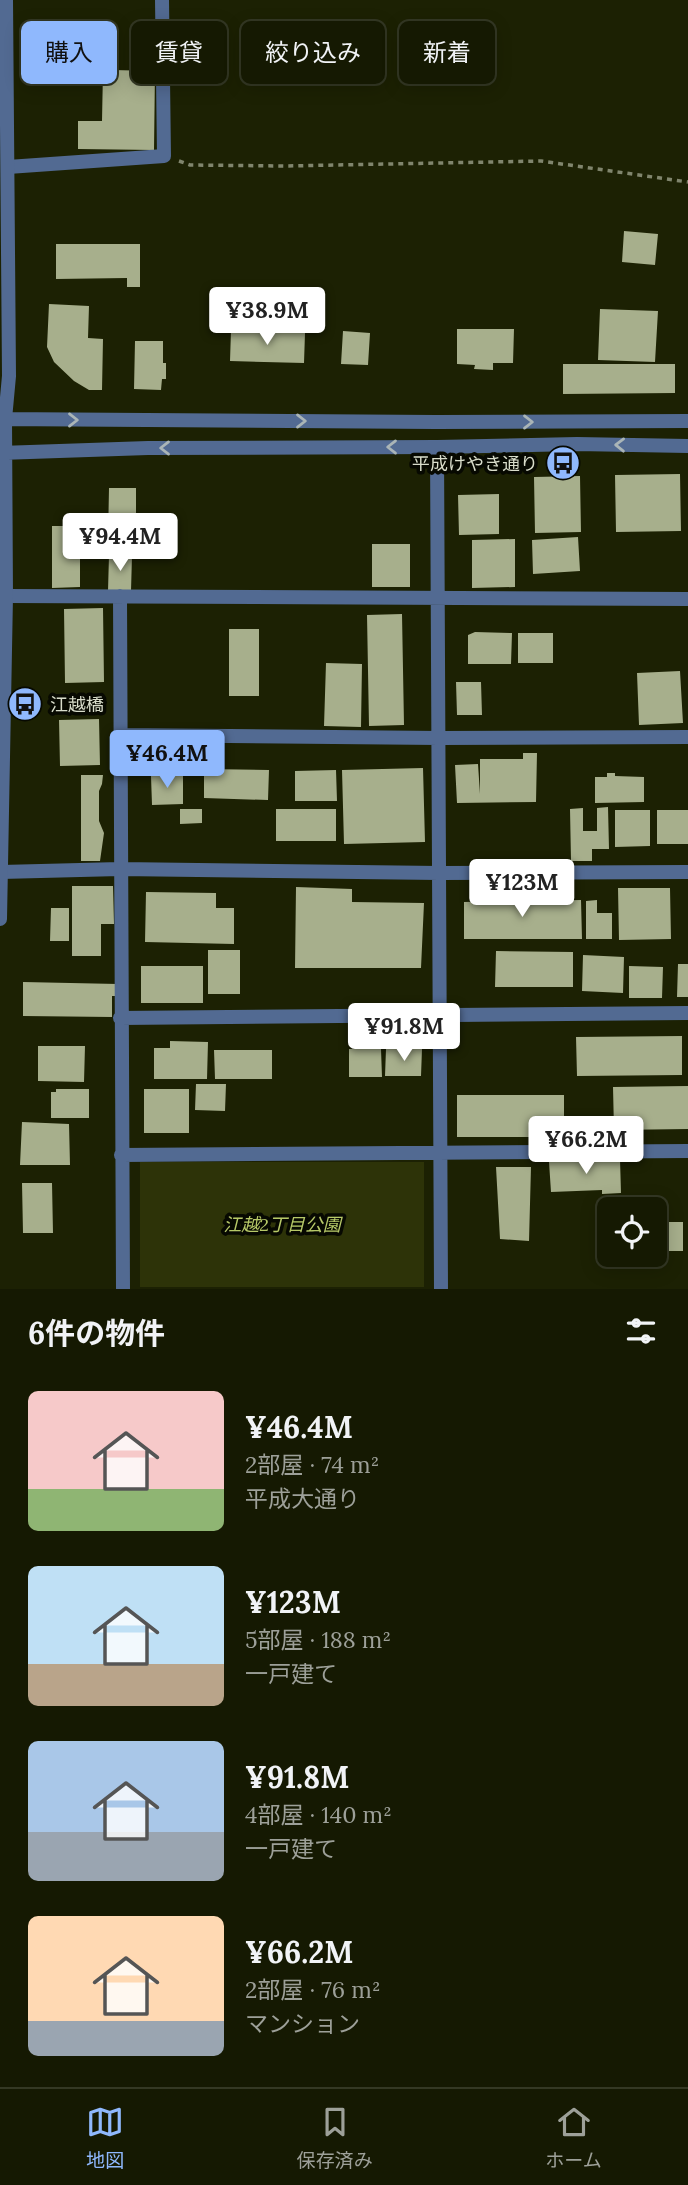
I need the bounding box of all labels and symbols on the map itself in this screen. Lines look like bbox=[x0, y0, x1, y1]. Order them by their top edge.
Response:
pin: ¥38.9M bbox=[210, 288, 324, 347]
one-way arrow bbox=[69, 412, 79, 428]
one-way arrow bbox=[296, 413, 307, 429]
one-way arrow bbox=[524, 414, 534, 430]
one-way arrow bbox=[614, 437, 625, 453]
one-way arrow bbox=[387, 439, 397, 455]
one-way arrow bbox=[159, 440, 170, 456]
bus stop icon: 平成けやき通り bbox=[544, 444, 582, 482]
place label: 平成けやき通り bbox=[412, 452, 538, 475]
pin: ¥94.4M bbox=[63, 514, 177, 573]
bus stop icon: 江越橋 bbox=[6, 685, 44, 723]
place label: 江越橋 bbox=[50, 693, 104, 716]
pin: ¥46.4M bbox=[110, 730, 224, 790]
pin: ¥123M bbox=[473, 860, 571, 919]
pin: ¥91.8M bbox=[347, 1004, 461, 1063]
pin: ¥66.2M bbox=[529, 1116, 643, 1176]
park label: 江越2丁目公園 bbox=[223, 1213, 344, 1236]

